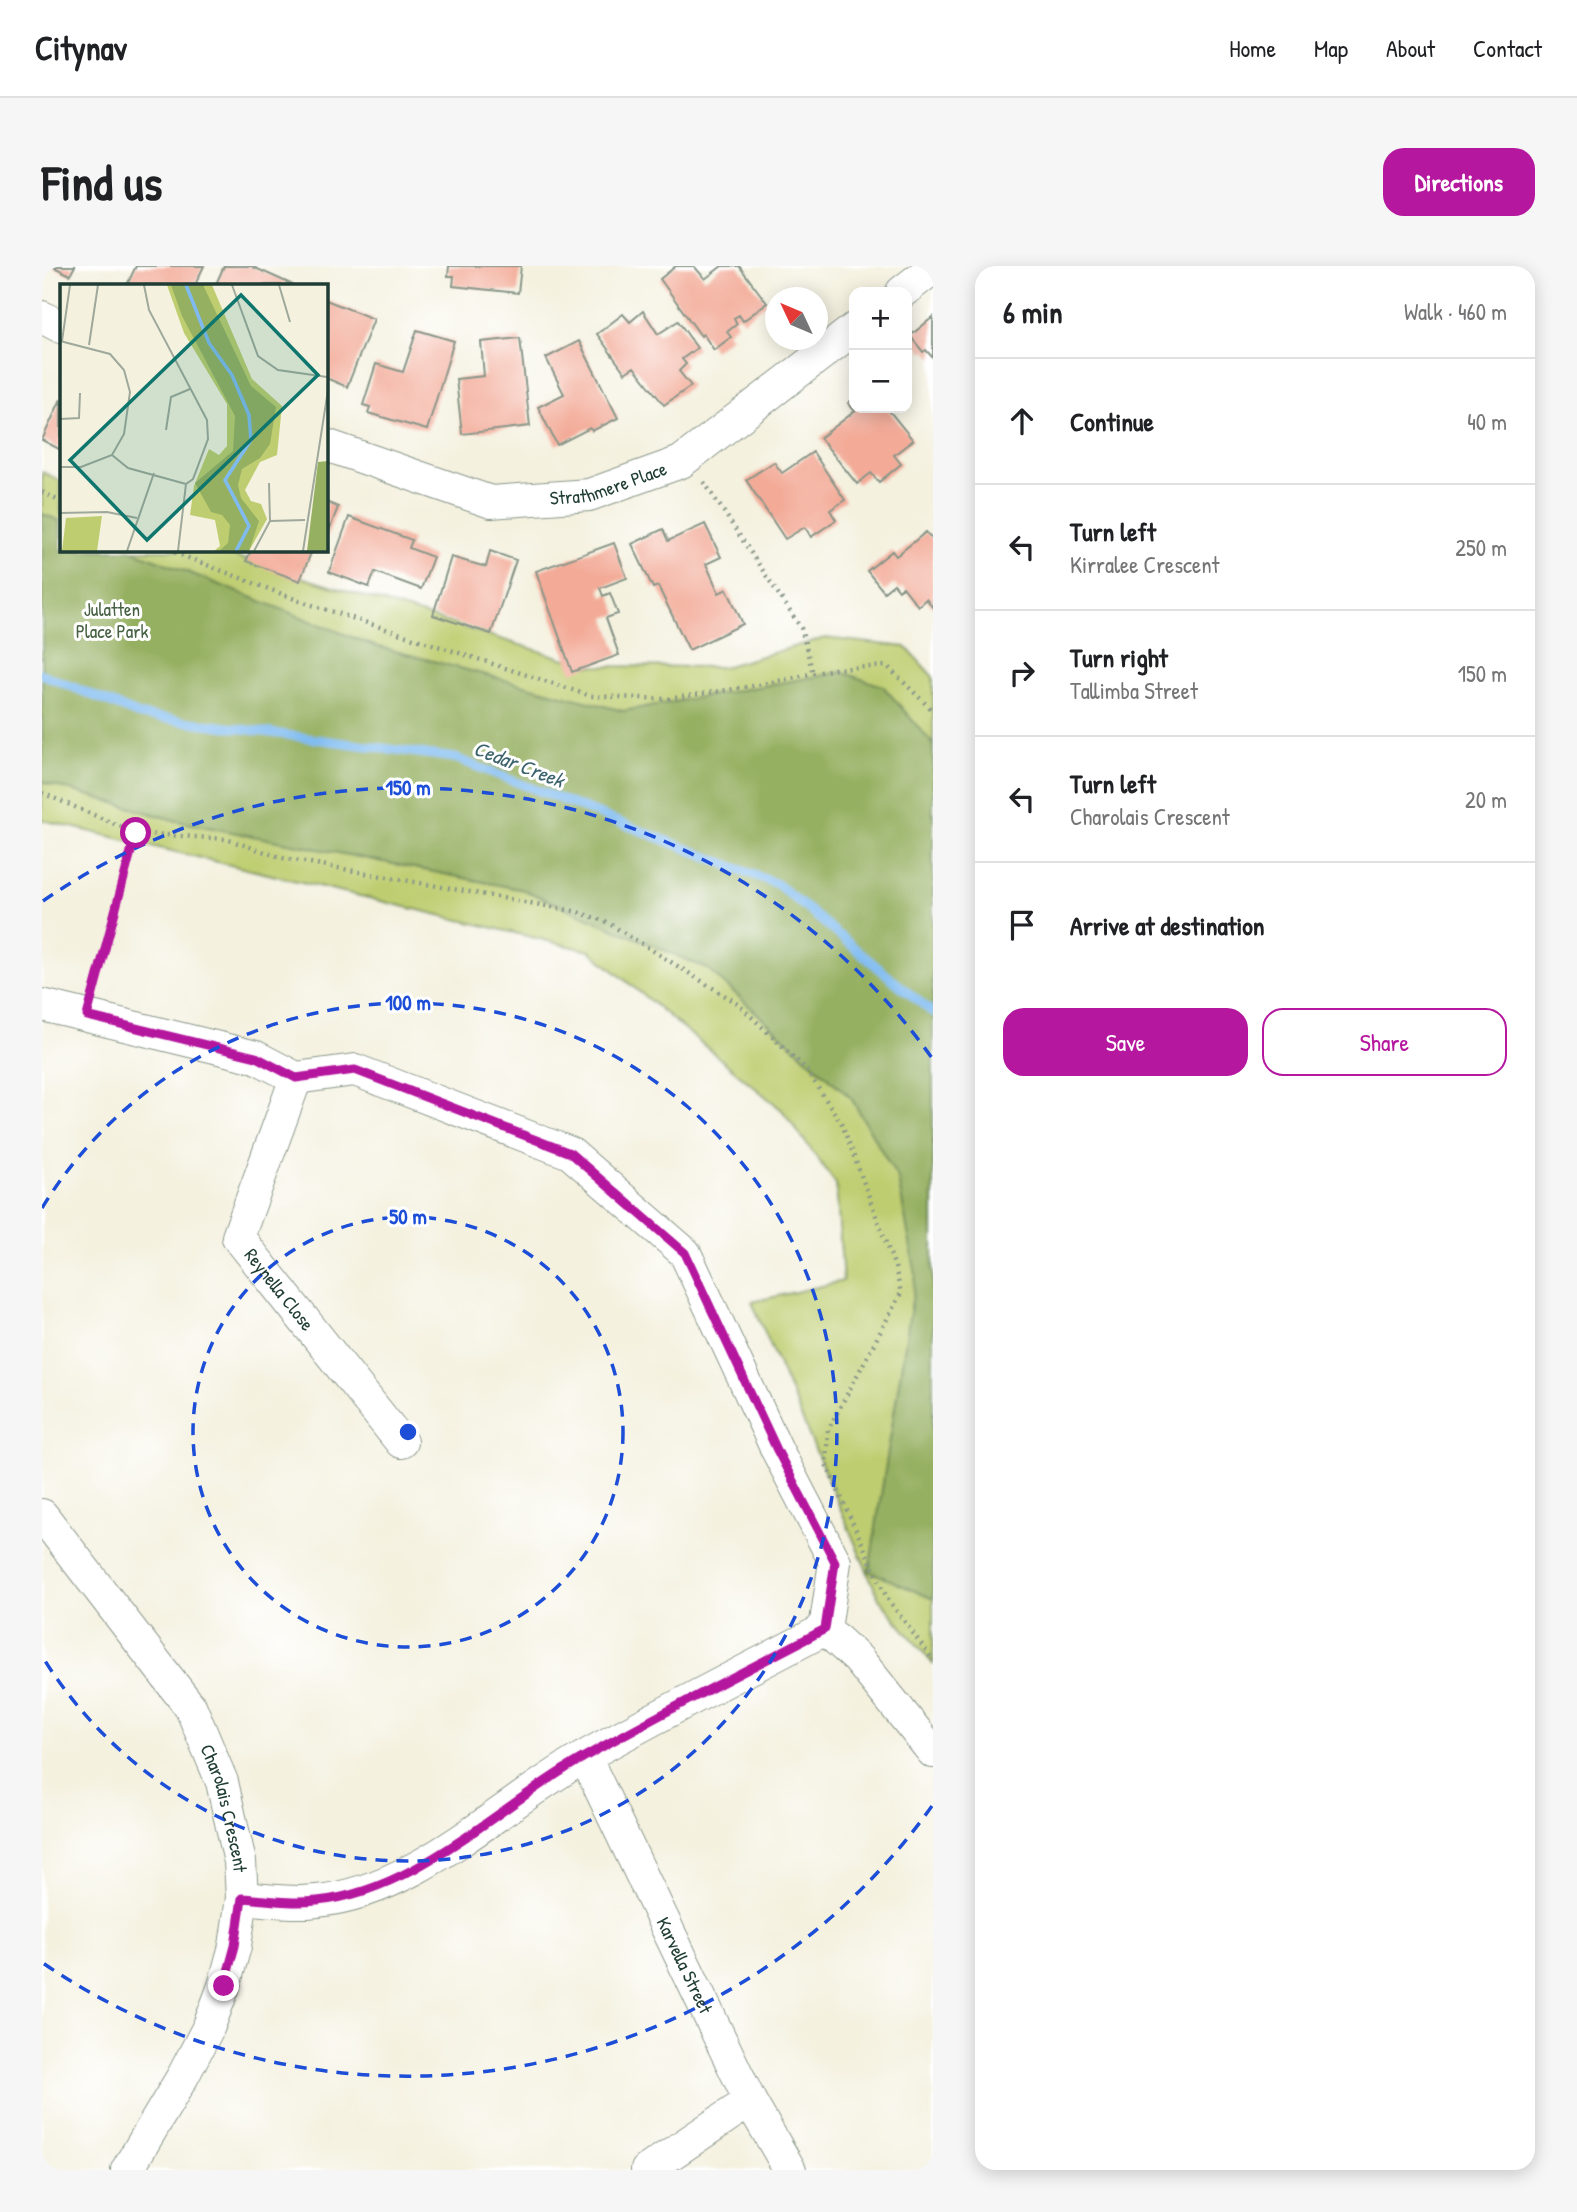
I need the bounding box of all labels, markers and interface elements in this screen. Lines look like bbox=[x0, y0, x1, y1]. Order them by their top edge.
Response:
text: Citynav bbox=[35, 26, 127, 70]
text: Home bbox=[1229, 32, 1276, 64]
text: Map bbox=[1314, 32, 1348, 64]
text: About bbox=[1386, 32, 1435, 64]
text: Contact bbox=[1473, 32, 1542, 64]
button: Directions bbox=[1383, 148, 1535, 216]
text: Find us bbox=[42, 149, 162, 215]
inset map bbox=[60, 284, 327, 551]
north arrow bbox=[765, 287, 828, 350]
map controls bbox=[849, 287, 912, 413]
button: + bbox=[849, 287, 912, 350]
text: 6 min bbox=[1003, 292, 1063, 332]
text: Walk · 460 m bbox=[1404, 296, 1507, 327]
button: − bbox=[849, 350, 912, 413]
icon: ahead bbox=[1003, 402, 1041, 440]
text: Continue bbox=[1070, 404, 1154, 439]
text: 40 m bbox=[1467, 406, 1507, 437]
street label: Strathmere Place bbox=[549, 455, 671, 511]
text: Turn left bbox=[1070, 514, 1156, 549]
icon: left bbox=[1003, 528, 1041, 566]
text: 250 m bbox=[1455, 532, 1507, 563]
text: Kirralee Crescent bbox=[1070, 549, 1219, 580]
park label: Julatten Place Park bbox=[76, 596, 148, 644]
text: Turn right bbox=[1070, 640, 1168, 675]
icon: right bbox=[1003, 654, 1041, 692]
text: 150 m bbox=[1458, 658, 1507, 689]
text: Tallimba Street bbox=[1070, 675, 1198, 706]
water label: Cedar Creek bbox=[470, 734, 570, 795]
text: Turn left bbox=[1070, 766, 1156, 801]
text: 150 m bbox=[385, 773, 431, 802]
icon: left bbox=[1003, 780, 1041, 818]
text: 20 m bbox=[1465, 784, 1507, 815]
text: Charolais Crescent bbox=[1070, 801, 1230, 832]
route start bbox=[120, 817, 151, 848]
icon: arrive bbox=[1003, 906, 1041, 944]
text: Arrive at destination bbox=[1070, 908, 1265, 943]
text: 100 m bbox=[385, 988, 431, 1017]
button: Save bbox=[1003, 1008, 1248, 1076]
button: Share bbox=[1262, 1008, 1507, 1076]
text: 50 m bbox=[389, 1202, 427, 1231]
street label: Reynella Close bbox=[239, 1243, 321, 1336]
centre of rings bbox=[396, 1420, 420, 1444]
street label: Charolais Crescent bbox=[195, 1740, 254, 1873]
street label: Karvella Street bbox=[651, 1913, 719, 2018]
route end bbox=[208, 1970, 239, 2001]

